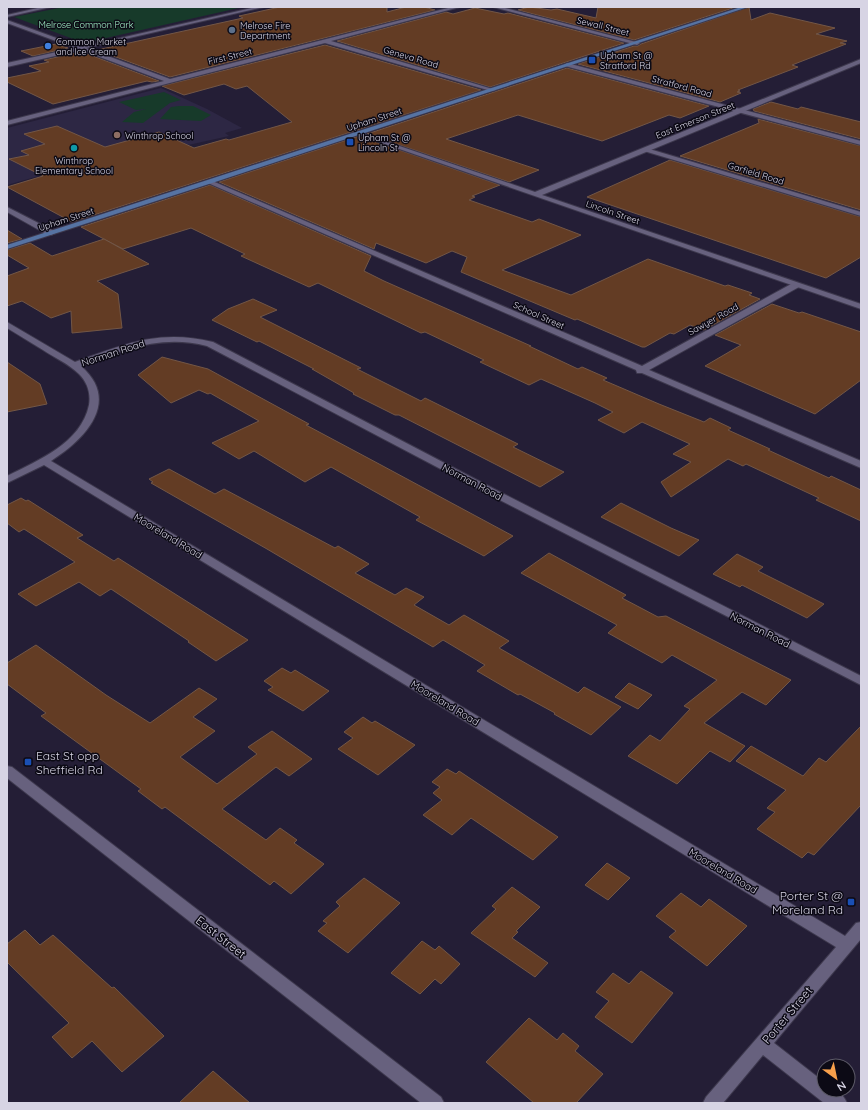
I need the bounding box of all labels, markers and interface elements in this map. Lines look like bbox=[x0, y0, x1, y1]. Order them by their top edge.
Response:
street label: Sewall Street bbox=[576, 14, 630, 38]
park label: Melrose Common Park bbox=[39, 19, 134, 30]
place label: Melrose Fire Department bbox=[240, 20, 291, 41]
marker: Melrose Fire Department bbox=[227, 25, 237, 35]
place label: Common Market and Ice Cream bbox=[56, 36, 126, 57]
marker: Common Market and Ice Cream bbox=[43, 41, 53, 51]
street label: Geneva Road bbox=[382, 44, 440, 70]
street label: First Street bbox=[207, 45, 253, 67]
place label: Upham St @ Stratford Rd bbox=[600, 50, 653, 71]
marker: Upham St @ Stratford Rd bbox=[587, 55, 597, 65]
street label: Stratford Road bbox=[651, 73, 713, 99]
street label: East Emerson Street bbox=[654, 99, 736, 141]
street label: Upham Street bbox=[345, 105, 403, 133]
marker: Winthrop School bbox=[112, 130, 122, 140]
place label: Winthrop School bbox=[125, 130, 193, 141]
place label: Upham St @ Lincoln St bbox=[358, 132, 411, 153]
marker: Upham St @ Lincoln St bbox=[345, 137, 355, 147]
marker: Winthrop Elementary School bbox=[69, 143, 79, 153]
place label: Winthrop Elementary School bbox=[35, 155, 113, 176]
street label: Garfield Road bbox=[727, 159, 785, 187]
street label: Lincoln Street bbox=[585, 198, 641, 226]
street label: Upham Street bbox=[37, 205, 95, 233]
street label: School Street bbox=[512, 299, 566, 331]
street label: Sawyer Road bbox=[686, 301, 740, 337]
street label: Norman Road bbox=[80, 337, 146, 369]
street label: Norman Road bbox=[440, 461, 504, 503]
street label: Mooreland Road bbox=[131, 511, 205, 561]
street label: Norman Road bbox=[728, 609, 792, 651]
street label: Mooreland Road bbox=[408, 678, 482, 728]
place label: East St opp Sheffield Rd bbox=[36, 748, 103, 777]
marker: East St opp Sheffield Rd bbox=[23, 757, 33, 767]
street label: Mooreland Road bbox=[686, 846, 760, 896]
place label: Porter St @ Moreland Rd bbox=[772, 888, 843, 917]
marker: Porter St @ Moreland Rd bbox=[846, 897, 856, 907]
street label: East Street bbox=[193, 913, 249, 961]
street label: Porter Street bbox=[759, 983, 815, 1047]
north arrow bbox=[816, 1058, 856, 1098]
text: N bbox=[834, 1078, 849, 1094]

